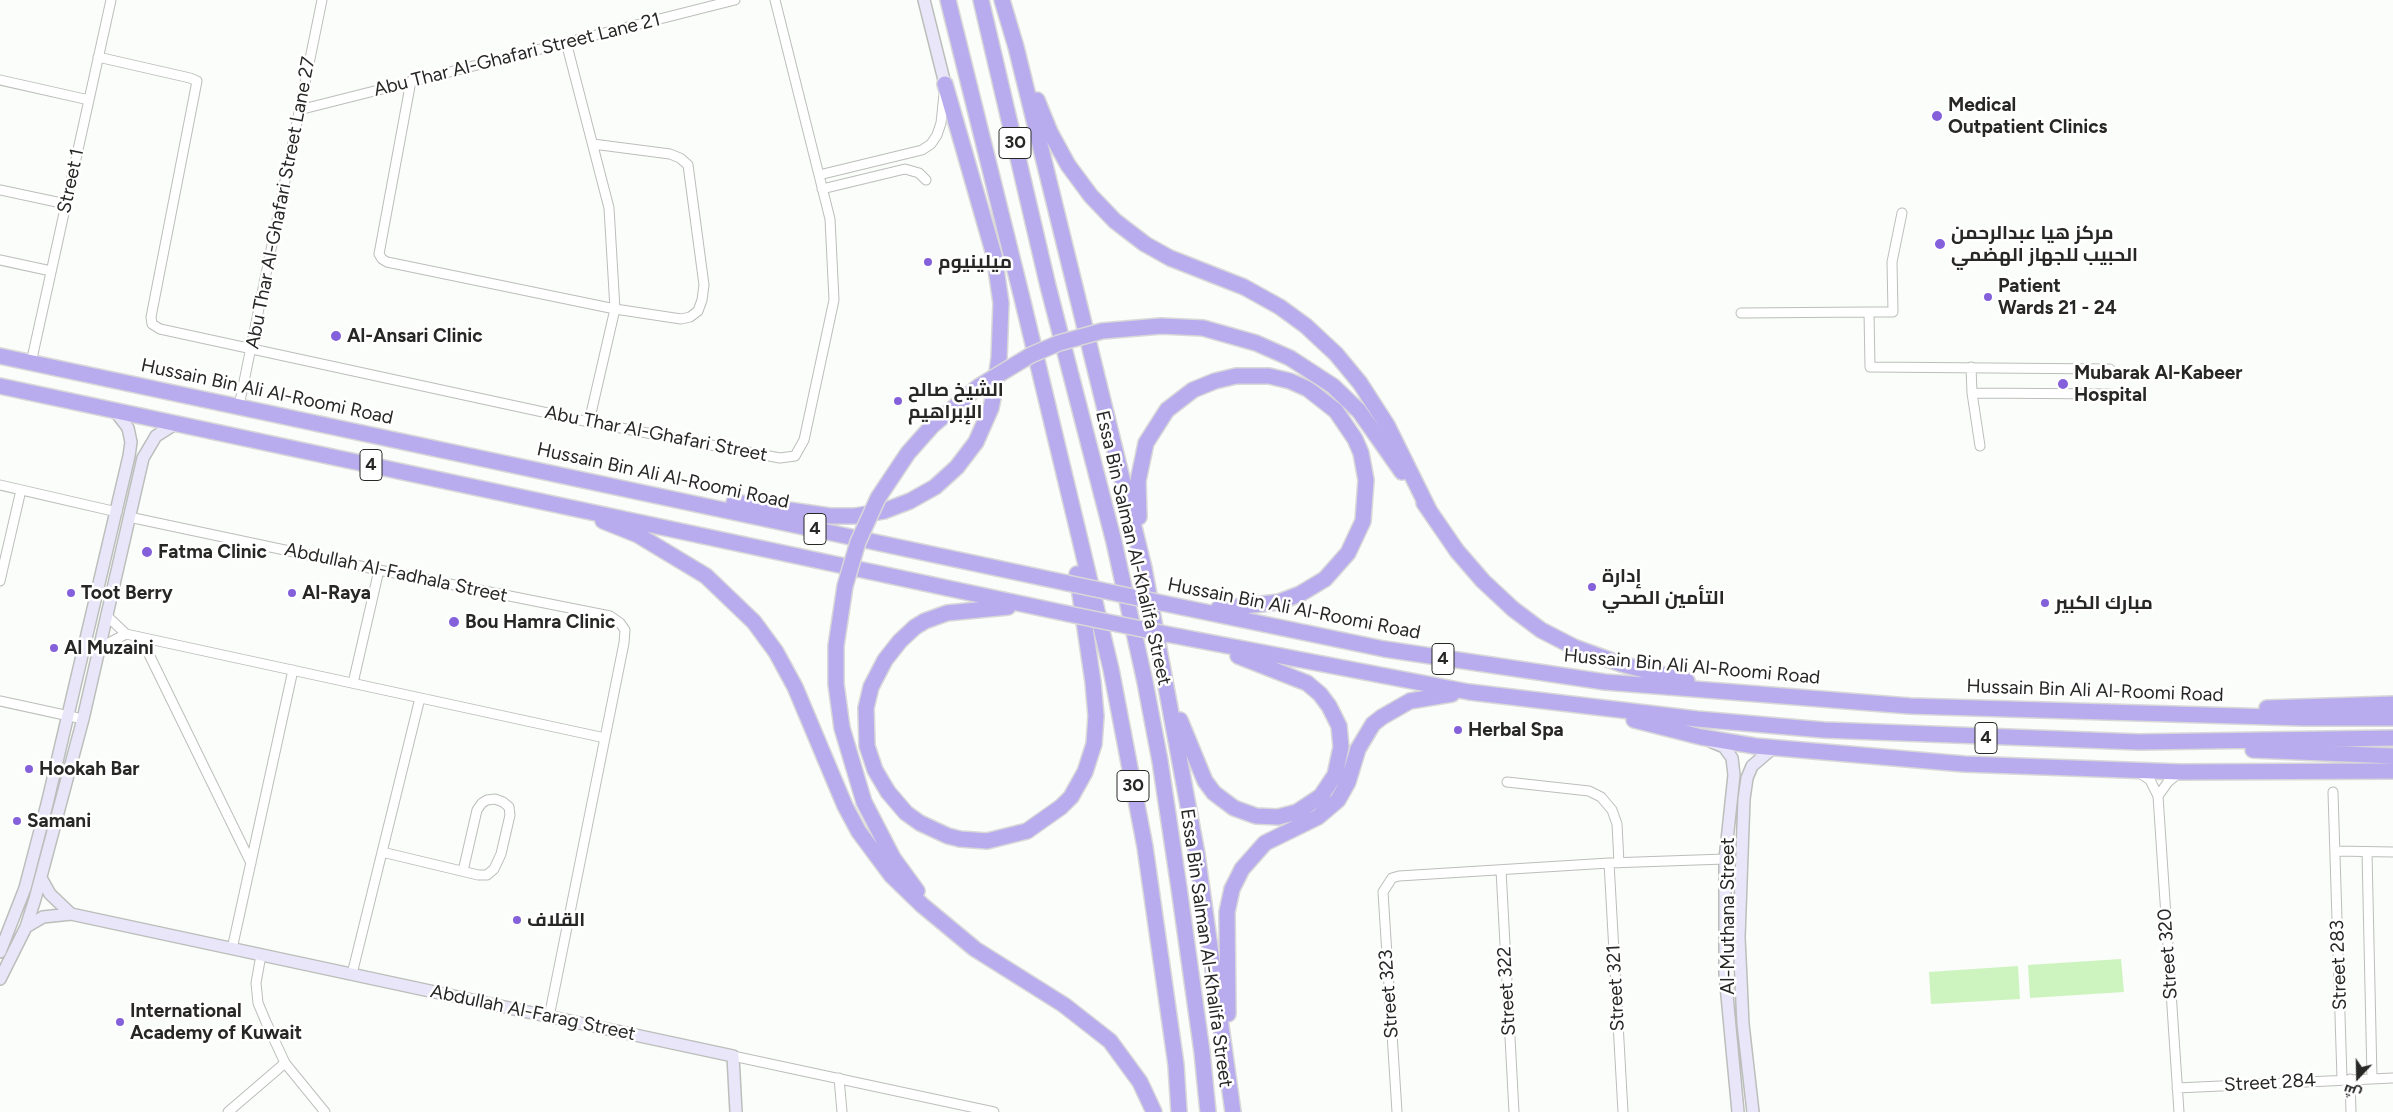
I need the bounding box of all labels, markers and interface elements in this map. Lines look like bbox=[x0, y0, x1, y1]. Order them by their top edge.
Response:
street label: Abu Thar Al-Ghafari Street Lane 21 bbox=[371, 8, 663, 102]
street label: Abu Thar Al-Ghafari Street Lane 27 bbox=[241, 55, 321, 351]
place label: Medical Outpatient Clinics bbox=[1948, 94, 2107, 138]
marker: Medical Outpatient Clinics bbox=[1930, 109, 1944, 123]
road number: 30 bbox=[999, 128, 1031, 158]
street label: Street 1 bbox=[53, 146, 89, 216]
place label: مركز هيا عبدالرحمن الحبيب للجهاز الهضمي bbox=[1951, 222, 2138, 266]
marker: مركز هيا عبدالرحمن الحبيب للجهاز الهضمي bbox=[1933, 237, 1947, 251]
place label: ميلينيوم bbox=[938, 251, 1012, 273]
marker: ميلينيوم bbox=[922, 256, 934, 268]
place label: Patient Wards 21 - 24 bbox=[1998, 275, 2117, 319]
marker: Patient Wards 21 - 24 bbox=[1982, 291, 1994, 303]
place label: Al-Ansari Clinic bbox=[347, 325, 483, 347]
marker: Al-Ansari Clinic bbox=[329, 329, 343, 343]
street label: Hussain Bin Ali Al-Roomi Road bbox=[139, 354, 395, 430]
place label: Mubarak Al-Kabeer Hospital bbox=[2074, 362, 2242, 406]
marker: Mubarak Al-Kabeer Hospital bbox=[2056, 377, 2070, 391]
place label: الشيخ صالح الإبراهيم bbox=[908, 379, 1004, 423]
marker: الشيخ صالح الإبراهيم bbox=[892, 395, 904, 407]
street label: Abu Thar Al-Ghafari Street bbox=[543, 401, 769, 467]
street label: Essa Bin Salman Al-Khalifa Street bbox=[1090, 408, 1176, 688]
street label: Hussain Bin Ali Al-Roomi Road bbox=[535, 438, 791, 514]
road number: 4 bbox=[360, 450, 382, 480]
road number: 4 bbox=[804, 514, 826, 544]
street label: Abdullah Al-Fadhala Street bbox=[283, 538, 509, 608]
place label: Fatma Clinic bbox=[158, 541, 267, 563]
marker: Fatma Clinic bbox=[140, 545, 154, 559]
place label: إدارة التأمين الصحي bbox=[1602, 565, 1725, 609]
street label: Hussain Bin Ali Al-Roomi Road bbox=[1166, 573, 1422, 645]
marker: إدارة التأمين الصحي bbox=[1586, 581, 1598, 593]
place label: Toot Berry bbox=[81, 582, 173, 604]
place label: Al-Raya bbox=[302, 582, 371, 604]
marker: Toot Berry bbox=[65, 587, 77, 599]
marker: Al-Raya bbox=[286, 587, 298, 599]
place label: مبارك الكبير bbox=[2055, 592, 2153, 614]
marker: مبارك الكبير bbox=[2039, 597, 2051, 609]
place label: Bou Hamra Clinic bbox=[465, 611, 615, 633]
marker: Bou Hamra Clinic bbox=[447, 615, 461, 629]
place label: Al Muzaini bbox=[64, 637, 154, 659]
marker: Al Muzaini bbox=[48, 642, 60, 654]
road number: 4 bbox=[1432, 644, 1454, 674]
street label: Hussain Bin Ali Al-Roomi Road bbox=[1563, 644, 1821, 690]
street label: Hussain Bin Ali Al-Roomi Road bbox=[1966, 675, 2224, 707]
place label: Herbal Spa bbox=[1468, 719, 1564, 741]
road number: 4 bbox=[1975, 722, 1997, 754]
marker: Herbal Spa bbox=[1452, 724, 1464, 736]
place label: Hookah Bar bbox=[39, 758, 139, 780]
marker: Hookah Bar bbox=[23, 763, 35, 775]
road number: 30 bbox=[1117, 770, 1149, 801]
street label: Essa Bin Salman Al-Khalifa Street bbox=[1175, 807, 1237, 1089]
place label: Samani bbox=[27, 810, 91, 832]
marker: Samani bbox=[11, 815, 23, 827]
street label: Al-Muthana Street bbox=[1717, 837, 1739, 995]
street label: Street 320 bbox=[2153, 908, 2183, 1000]
place label: القلاف bbox=[527, 909, 585, 931]
marker: القلاف bbox=[511, 914, 523, 926]
street label: Street 283 bbox=[2326, 919, 2352, 1011]
street label: Street 321 bbox=[1602, 944, 1630, 1032]
street label: Street 322 bbox=[1493, 946, 1521, 1036]
street label: Street 323 bbox=[1375, 949, 1403, 1039]
street label: Abdullah Al-Farag Street bbox=[428, 980, 638, 1046]
place label: International Academy of Kuwait bbox=[130, 1000, 302, 1044]
marker: International Academy of Kuwait bbox=[114, 1016, 126, 1028]
north arrow bbox=[2333, 1052, 2383, 1102]
street label: Street 284 bbox=[2223, 1069, 2317, 1097]
text: ش bbox=[2341, 1080, 2364, 1103]

